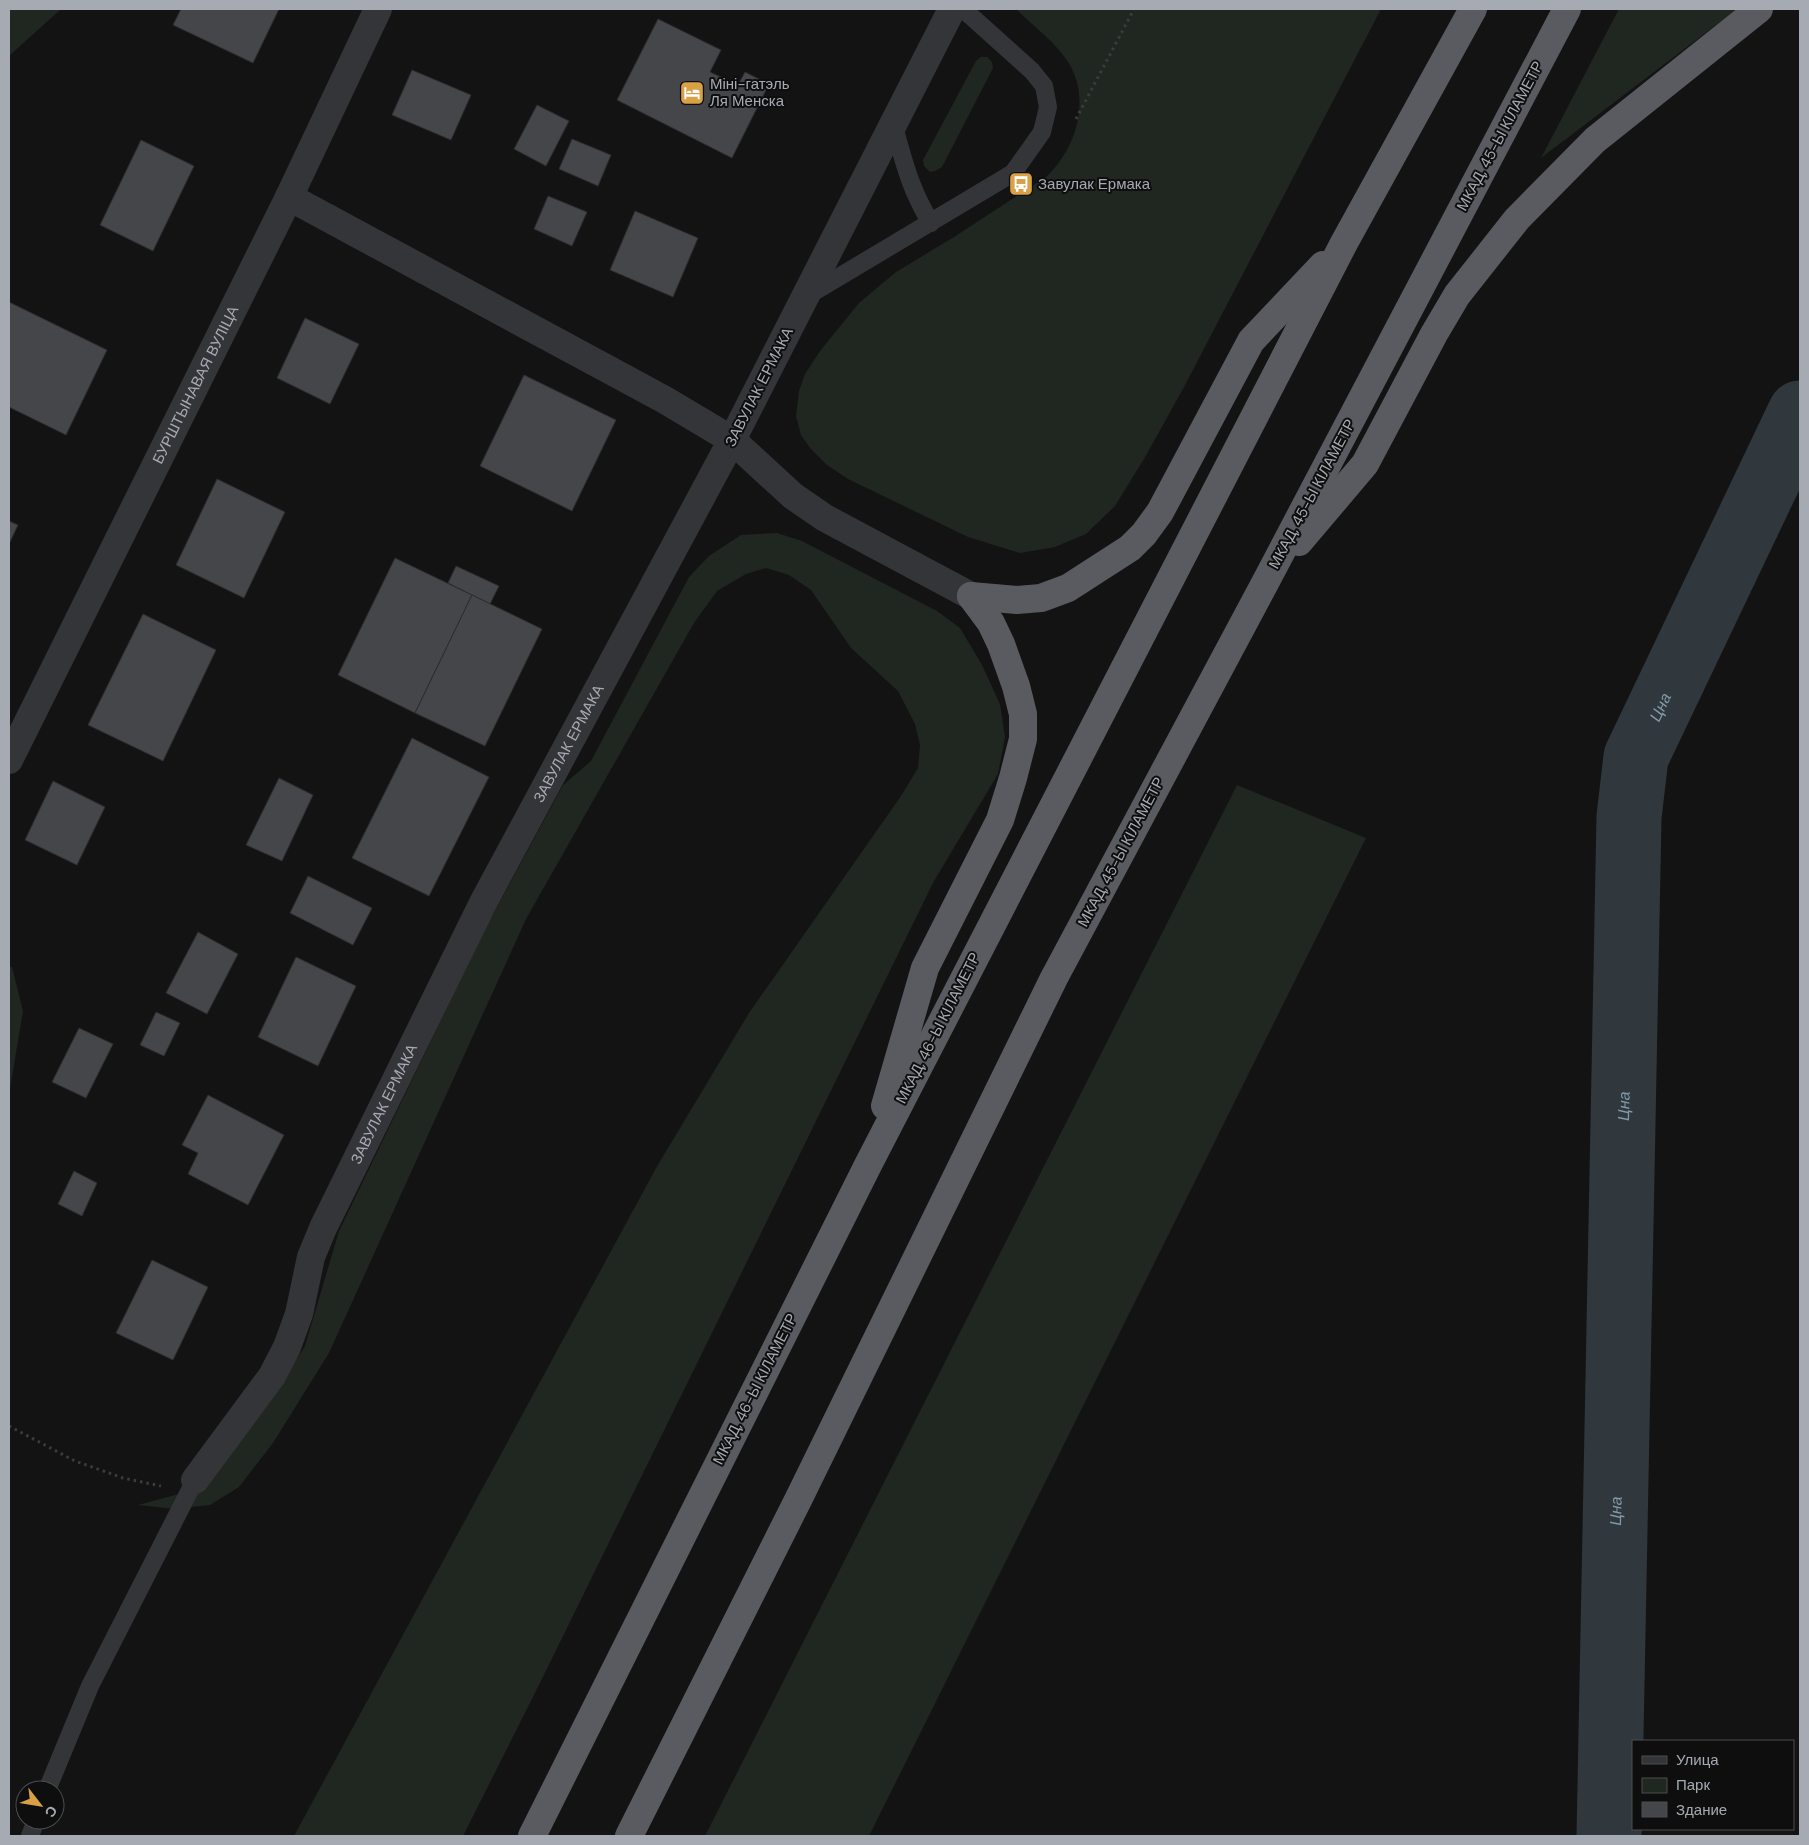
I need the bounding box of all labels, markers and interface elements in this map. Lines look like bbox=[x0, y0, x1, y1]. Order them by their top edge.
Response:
street label: МКАД, 45-Ы КІЛАМЕТР bbox=[1452, 58, 1548, 214]
place label: Міні-гатэль Ля Менска bbox=[710, 74, 790, 111]
hotel icon: Міні-гатэль Ля Менска bbox=[679, 80, 705, 106]
bus stop icon: Завулак Ермака bbox=[1008, 171, 1034, 197]
place label: Завулак Ермака bbox=[1038, 174, 1151, 194]
street label: БУРШТЫНАВАЯ ВУЛІЦА bbox=[148, 302, 243, 467]
street label: ЗАВУЛАК ЕРМАКА bbox=[720, 324, 798, 450]
street label: МКАД, 45-Ы КІЛАМЕТР bbox=[1264, 416, 1360, 572]
street label: ЗАВУЛАК ЕРМАКА bbox=[529, 681, 609, 806]
water label: Цна bbox=[1644, 689, 1676, 725]
street label: МКАД, 45-Ы КІЛАМЕТР bbox=[1073, 774, 1169, 930]
street label: МКАД, 46-Ы КІЛАМЕТР bbox=[891, 949, 985, 1107]
street label: ЗАВУЛАК ЕРМАКА bbox=[346, 1041, 422, 1167]
water label: Цна bbox=[1613, 1091, 1635, 1121]
street label: МКАД, 46-Ы КІЛАМЕТР bbox=[708, 1310, 802, 1468]
water label: Цна bbox=[1605, 1496, 1627, 1526]
legend bbox=[1632, 1740, 1794, 1830]
text: Улица bbox=[1676, 1750, 1719, 1770]
text: Парк bbox=[1676, 1775, 1710, 1795]
north arrow bbox=[15, 1780, 65, 1830]
text: Здание bbox=[1676, 1800, 1727, 1820]
text: С bbox=[41, 1803, 61, 1821]

